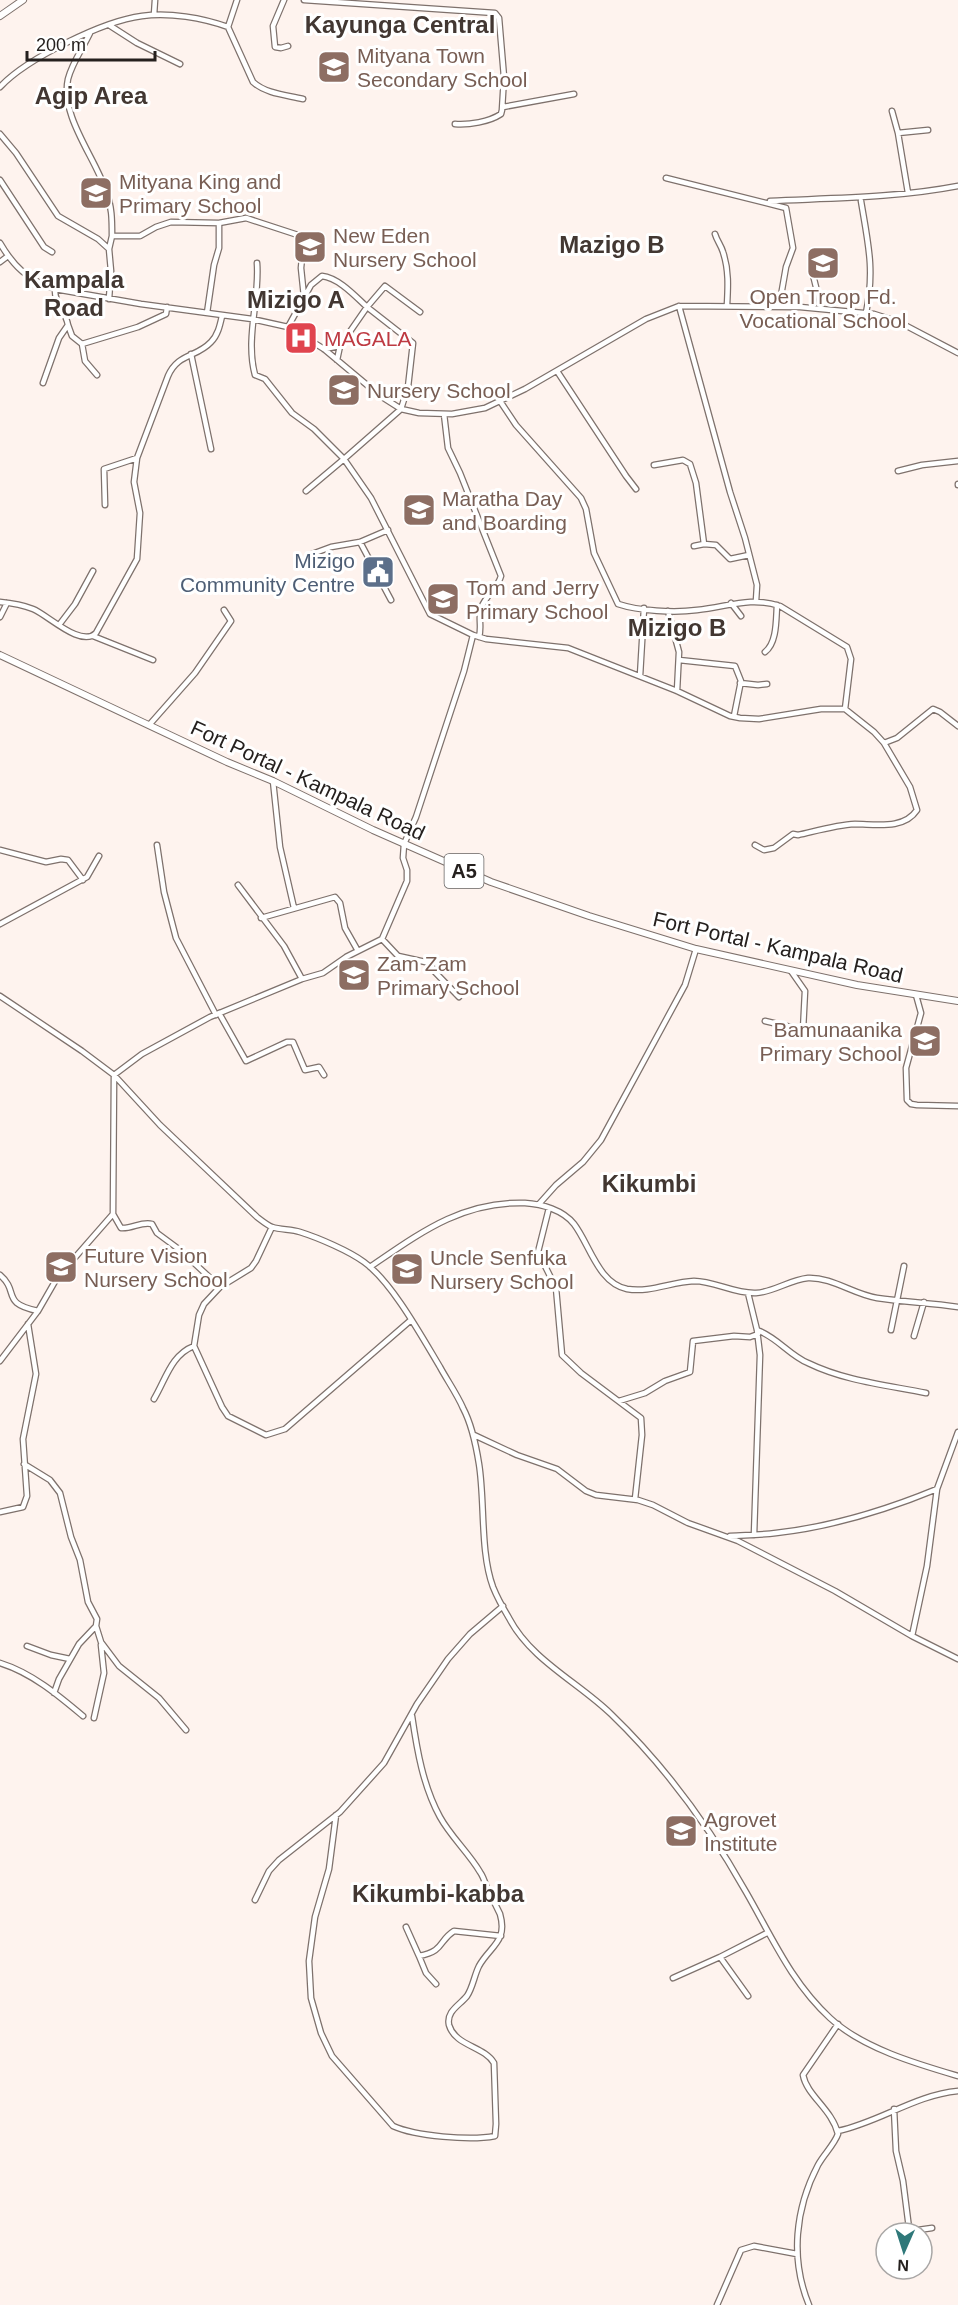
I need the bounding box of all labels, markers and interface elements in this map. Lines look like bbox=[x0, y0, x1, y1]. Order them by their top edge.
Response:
district label: Kayunga Central bbox=[305, 11, 495, 38]
scale bar bbox=[27, 24, 154, 62]
text: 200 m bbox=[36, 35, 86, 55]
place label: Mityana Town Secondary School bbox=[357, 44, 527, 91]
school or university icon: Mityana Town Secondary School bbox=[316, 49, 352, 85]
district label: Agip Area bbox=[35, 82, 148, 109]
place label: Mityana King and Primary School bbox=[119, 170, 281, 217]
school or university icon: Mityana King and Primary School bbox=[78, 175, 114, 211]
place label: New Eden Nursery School bbox=[333, 224, 477, 271]
school or university icon: New Eden Nursery School bbox=[292, 229, 328, 265]
district label: Mazigo B bbox=[559, 231, 665, 258]
school or university icon: Open Troop Fd. Vocational School bbox=[805, 245, 841, 281]
district label: Kampala Road bbox=[24, 266, 125, 321]
place label: Open Troop Fd. Vocational School bbox=[740, 285, 906, 332]
district label: Mizigo A bbox=[247, 286, 345, 313]
hospital icon: MAGALA bbox=[283, 320, 319, 356]
place label: MAGALA bbox=[324, 327, 412, 350]
school or university icon: Nursery School bbox=[326, 372, 362, 408]
place label: Nursery School bbox=[367, 379, 511, 402]
place label: Maratha Day and Boarding bbox=[442, 487, 567, 534]
school or university icon: Maratha Day and Boarding bbox=[401, 492, 437, 528]
place label: Mizigo Community Centre bbox=[180, 549, 355, 596]
public building icon: Mizigo Community Centre bbox=[360, 554, 396, 590]
place label: Tom and Jerry Primary School bbox=[466, 576, 608, 623]
school or university icon: Tom and Jerry Primary School bbox=[425, 581, 461, 617]
district label: Mizigo B bbox=[628, 614, 726, 641]
street label: Fort Portal - Kampala Road bbox=[187, 716, 429, 844]
road number: A5 bbox=[444, 854, 484, 888]
street label: Fort Portal - Kampala Road bbox=[651, 907, 905, 987]
place label: Zam Zam Primary School bbox=[377, 952, 519, 999]
school or university icon: Zam Zam Primary School bbox=[336, 957, 372, 993]
place label: Bamunaanika Primary School bbox=[760, 1018, 902, 1065]
school or university icon: Bamunaanika Primary School bbox=[907, 1023, 943, 1059]
district label: Kikumbi bbox=[602, 1170, 696, 1197]
place label: Future Vision Nursery School bbox=[84, 1244, 228, 1291]
place label: Uncle Senfuka Nursery School bbox=[430, 1246, 574, 1293]
school or university icon: Future Vision Nursery School bbox=[43, 1249, 79, 1285]
school or university icon: Uncle Senfuka Nursery School bbox=[389, 1251, 425, 1287]
place label: Agrovet Institute bbox=[704, 1808, 778, 1855]
school or university icon: Agrovet Institute bbox=[663, 1813, 699, 1849]
district label: Kikumbi-kabba bbox=[352, 1880, 525, 1907]
north arrow bbox=[874, 2221, 934, 2281]
text: N bbox=[897, 2257, 909, 2274]

